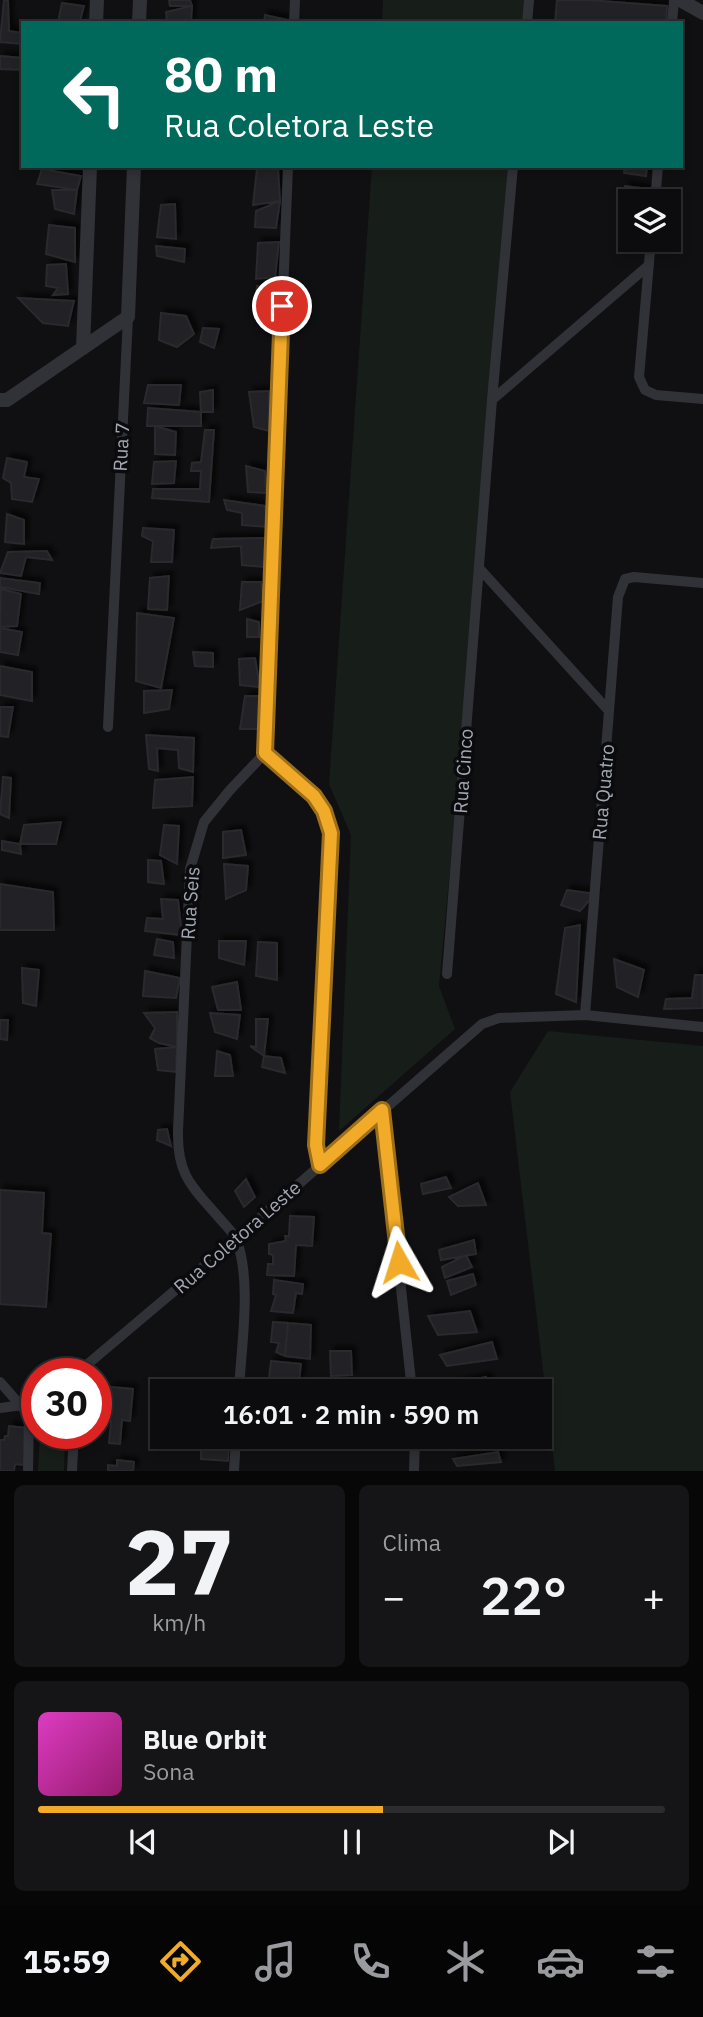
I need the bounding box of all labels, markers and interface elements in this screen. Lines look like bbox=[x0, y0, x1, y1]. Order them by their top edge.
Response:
text: 80 m bbox=[164, 42, 278, 105]
icon: left bbox=[49, 49, 140, 140]
text: Rua Coletora Leste bbox=[164, 104, 434, 146]
map controls bbox=[618, 189, 681, 252]
button: layers bbox=[618, 189, 681, 252]
pin bbox=[252, 276, 312, 336]
icon: arrive bbox=[263, 287, 301, 325]
street label: Rua 7 bbox=[108, 422, 134, 472]
street label: Rua Cinco bbox=[448, 728, 478, 814]
street label: Rua Quatro bbox=[587, 743, 619, 841]
street label: Rua Seis bbox=[175, 866, 205, 940]
street label: Rua Coletora Leste bbox=[169, 1175, 305, 1299]
position arrow bbox=[362, 1225, 436, 1299]
speed limit sign: 30 bbox=[21, 1358, 112, 1449]
text: 16:01 · 2 min · 590 m bbox=[223, 1397, 479, 1431]
text: 27 bbox=[125, 1502, 234, 1620]
text: Clima bbox=[383, 1527, 441, 1557]
text: 22° bbox=[480, 1562, 567, 1629]
text: − bbox=[383, 1572, 405, 1621]
text: + bbox=[642, 1572, 665, 1621]
text: km/h bbox=[152, 1607, 206, 1637]
text: Blue Orbit bbox=[143, 1722, 267, 1756]
text: Sona bbox=[143, 1756, 195, 1786]
icon: previous bbox=[124, 1823, 162, 1861]
icon: pause bbox=[333, 1823, 371, 1861]
icon: next bbox=[542, 1823, 580, 1861]
icon: directions bbox=[156, 1937, 205, 1986]
icon: music bbox=[251, 1937, 300, 1986]
icon: phone bbox=[346, 1937, 395, 1986]
icon: climate bbox=[441, 1937, 490, 1986]
icon: car bbox=[536, 1937, 585, 1986]
icon: filters bbox=[631, 1937, 680, 1986]
text: 15:59 bbox=[23, 1940, 110, 1982]

